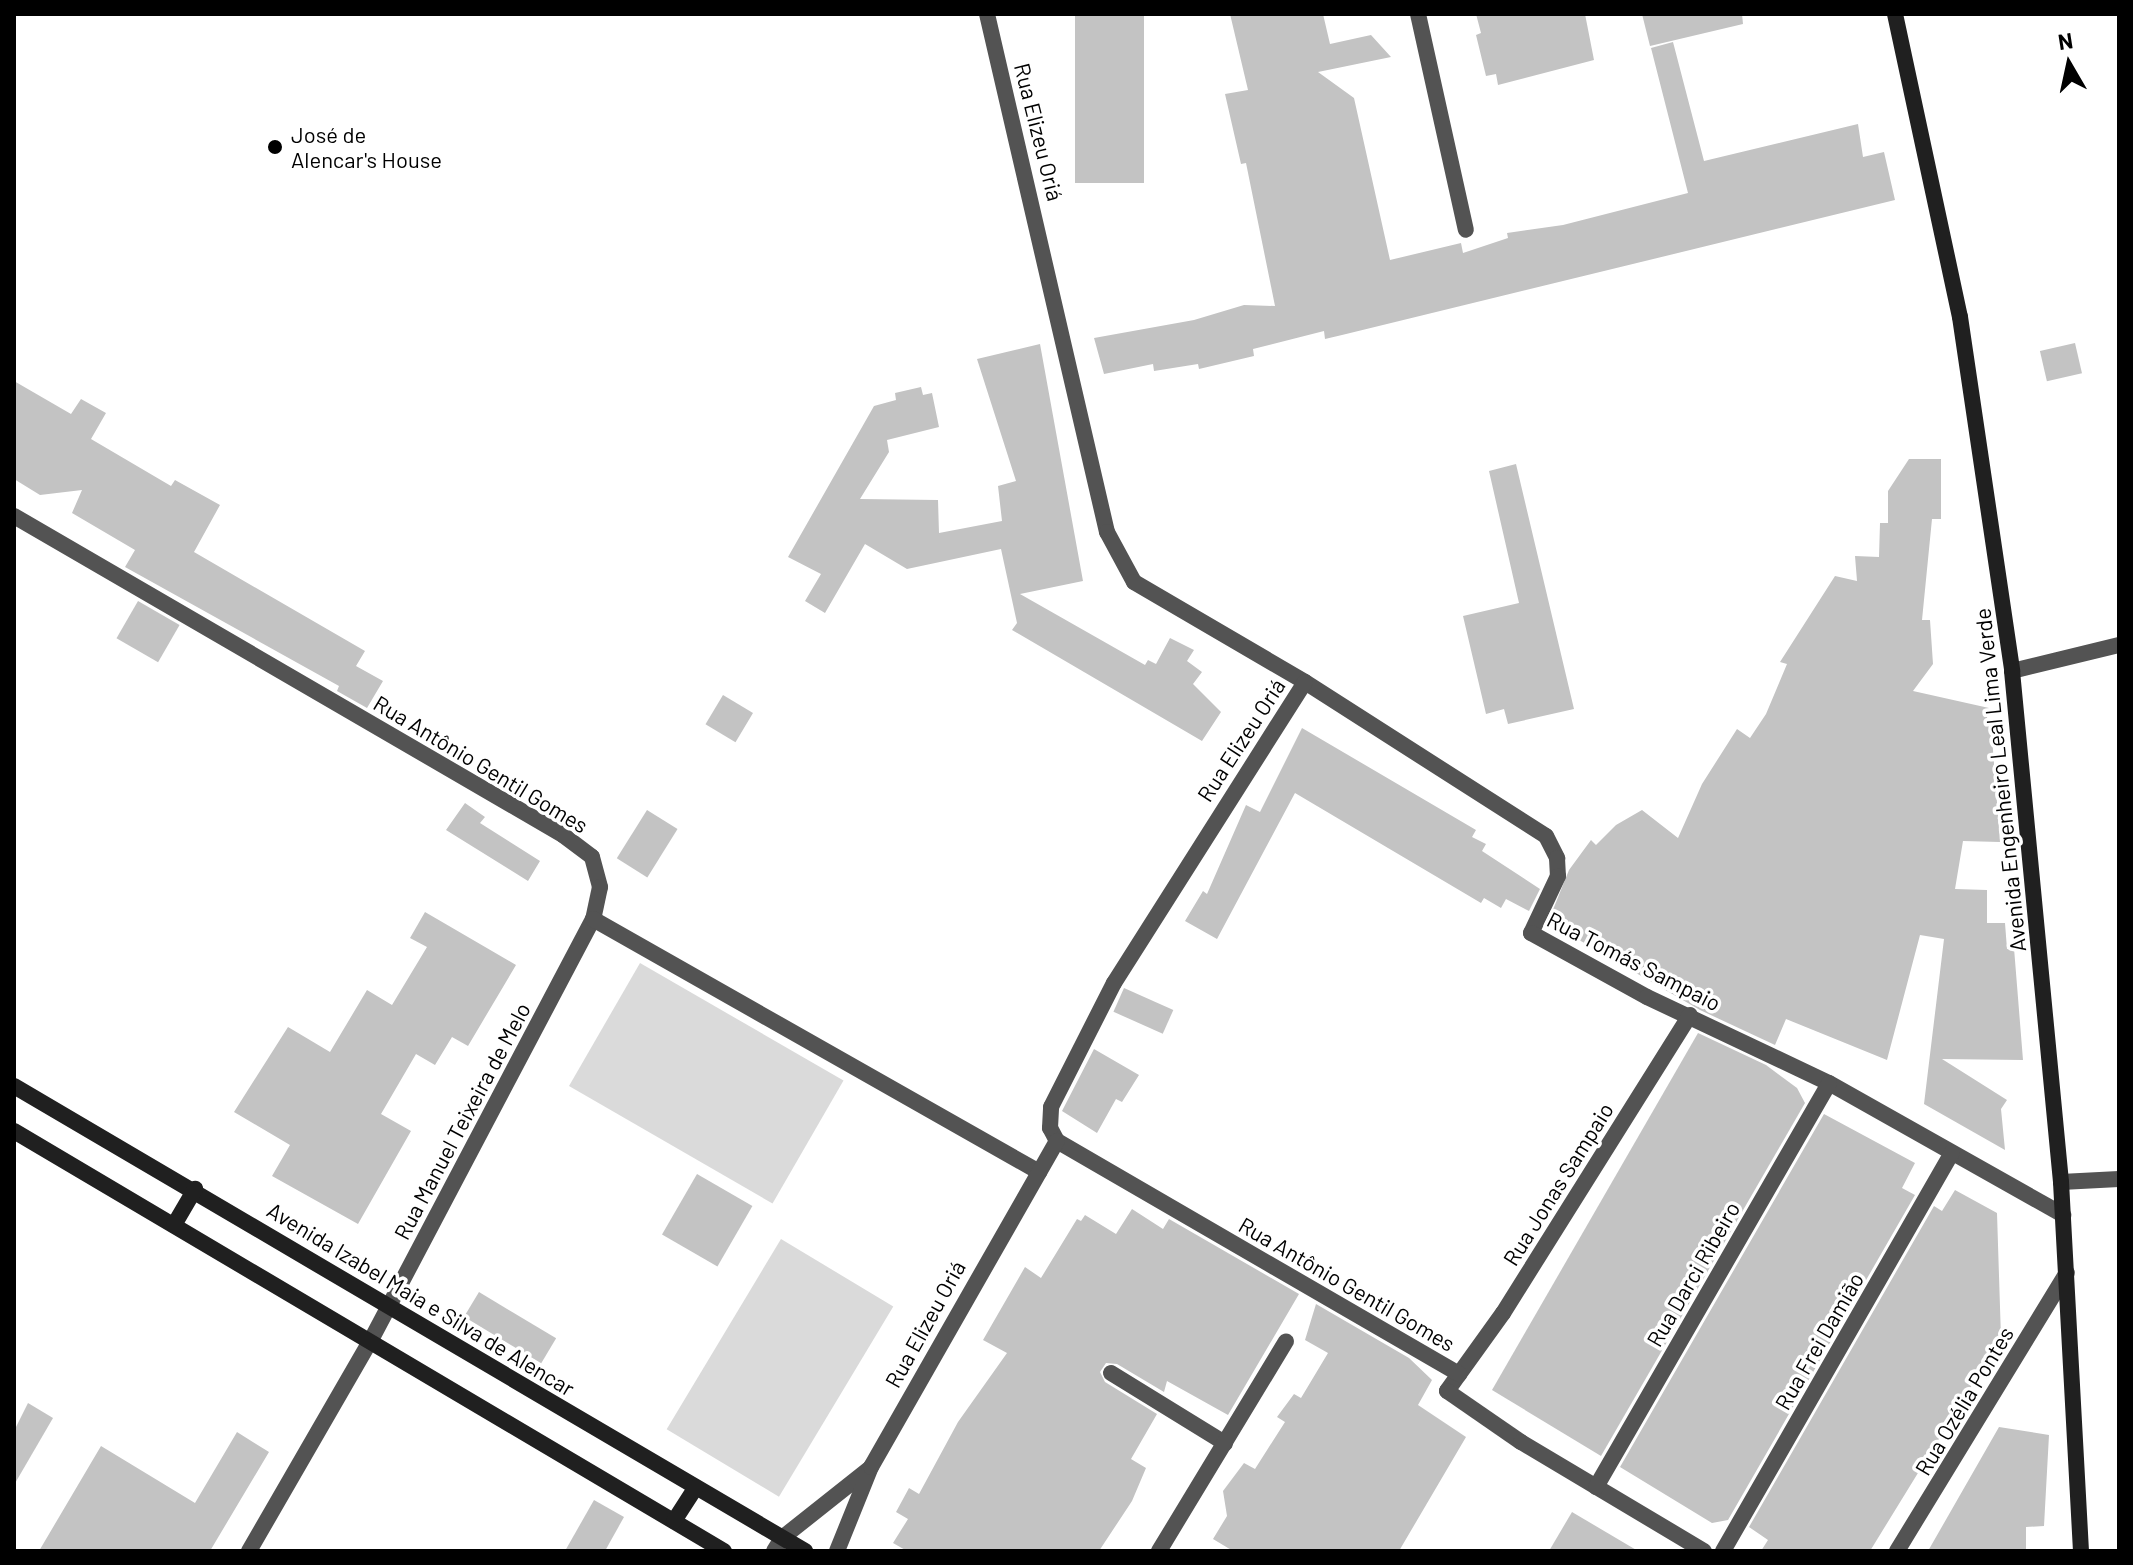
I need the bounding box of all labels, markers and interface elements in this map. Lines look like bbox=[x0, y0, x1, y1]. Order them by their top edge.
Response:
north arrow bbox=[2029, 24, 2109, 104]
text: N bbox=[2056, 26, 2075, 54]
street label: Rua Elizeu Oriá bbox=[1009, 60, 1069, 204]
place label: José de Alencar's House bbox=[291, 121, 442, 172]
marker: José de Alencar's House bbox=[266, 138, 284, 156]
street label: Avenida Engenheiro Leal Lima Verde bbox=[1969, 607, 2031, 953]
street label: Rua Elizeu Oriá bbox=[1192, 674, 1290, 806]
street label: Rua Antônio Gentil Gomes bbox=[369, 690, 593, 838]
street label: Rua Tomás Sampaio bbox=[1543, 906, 1725, 1016]
street label: Rua Manuel Teixeira de Melo bbox=[388, 998, 536, 1244]
street label: Rua Jonas Sampaio bbox=[1497, 1098, 1619, 1270]
street label: Avenida Izabel Maia e Silva de Alencar bbox=[263, 1197, 579, 1401]
street label: Rua Darci Ribeiro bbox=[1641, 1197, 1745, 1351]
street label: Rua Antônio Gentil Gomes bbox=[1234, 1211, 1460, 1357]
street label: Rua Elizeu Oriá bbox=[879, 1256, 971, 1392]
street label: Rua Frei Damião bbox=[1769, 1268, 1869, 1414]
street label: Rua Ozélia Pontes bbox=[1909, 1322, 2019, 1480]

